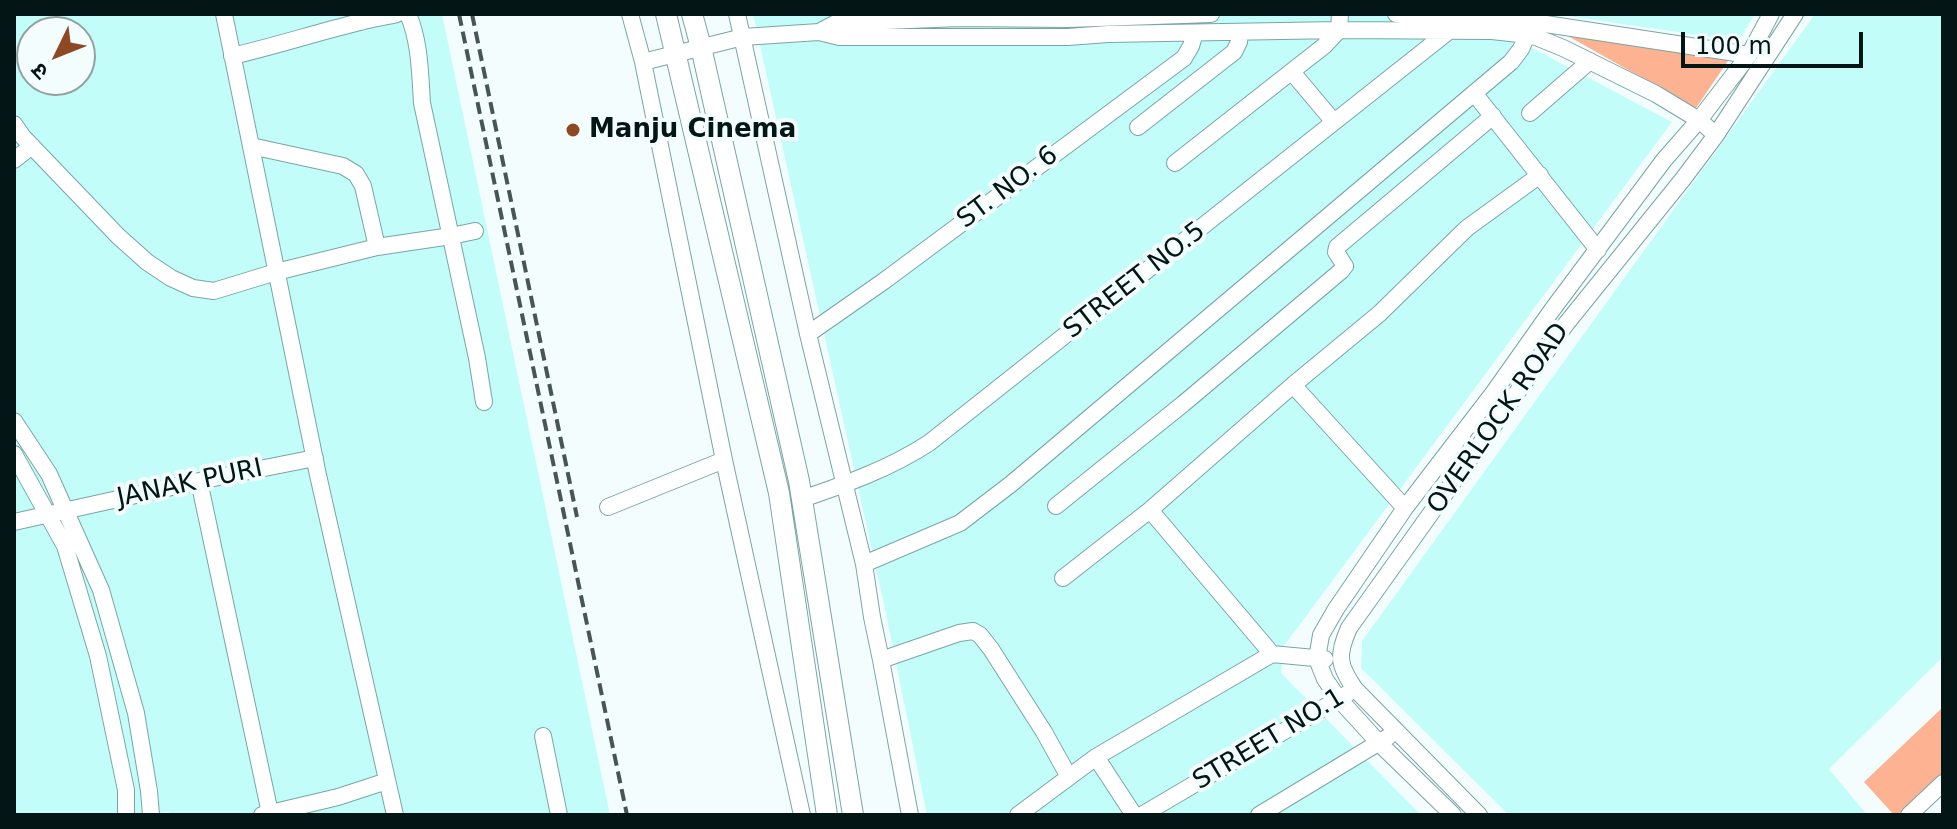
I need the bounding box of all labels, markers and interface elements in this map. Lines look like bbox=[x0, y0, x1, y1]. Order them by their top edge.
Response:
north arrow bbox=[16, 16, 96, 96]
scale bar bbox=[1685, 16, 1867, 66]
text: 100 m bbox=[1695, 32, 1772, 60]
text: उ bbox=[26, 58, 53, 85]
place label: Manju Cinema bbox=[589, 114, 796, 146]
marker: Manju Cinema bbox=[564, 121, 582, 139]
street label: ST. NO. 6 bbox=[952, 140, 1064, 236]
street label: STREET NO.5 bbox=[1058, 216, 1212, 346]
street label: OVERLOCK ROAD bbox=[1422, 318, 1576, 520]
street label: JANAK PURI bbox=[114, 453, 266, 515]
street label: STREET NO.1 bbox=[1188, 683, 1350, 797]

